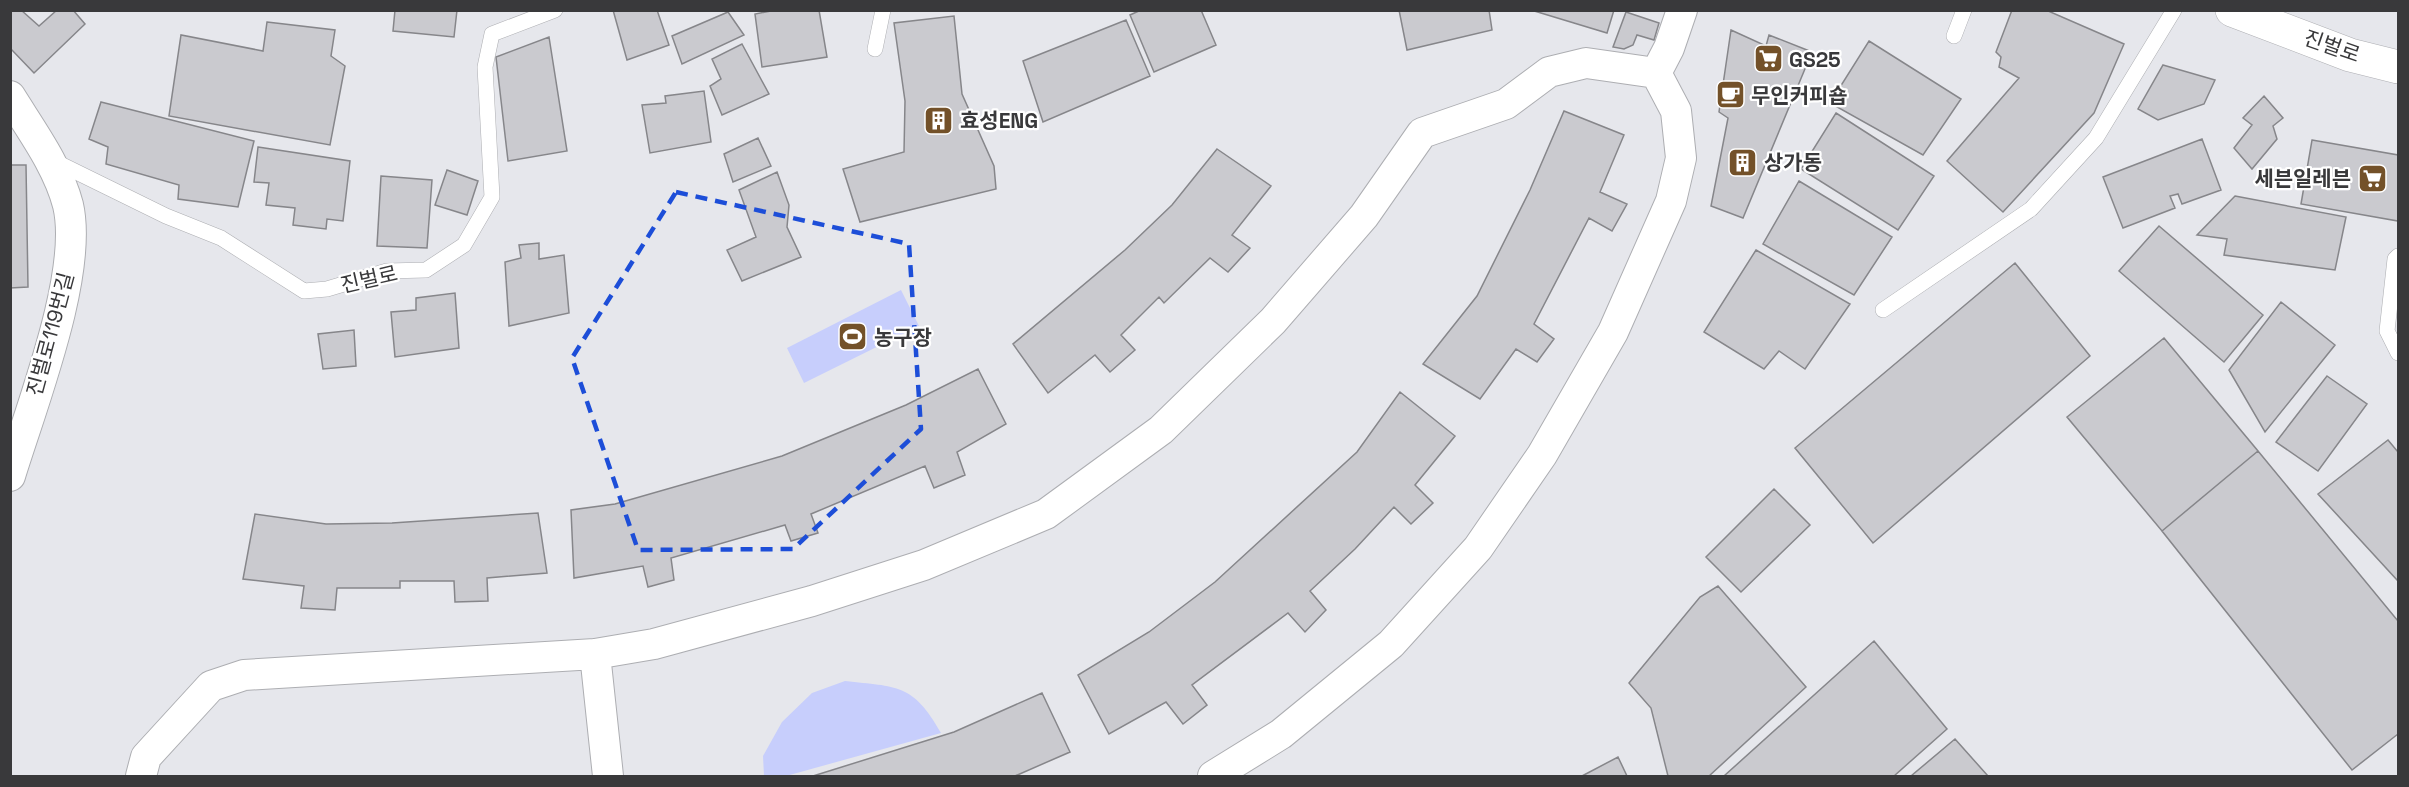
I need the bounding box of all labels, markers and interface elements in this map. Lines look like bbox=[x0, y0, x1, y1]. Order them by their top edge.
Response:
street label: 진벌로 bbox=[2300, 24, 2364, 68]
supermarket icon: GS25 bbox=[1752, 43, 1784, 75]
place label: GS25 bbox=[1789, 46, 1841, 73]
cafe icon: 무인커피숍 bbox=[1714, 79, 1746, 111]
place label: 무인커피숍 bbox=[1751, 82, 1848, 109]
building icon: 효성ENG bbox=[923, 104, 955, 136]
place label: 효성ENG bbox=[960, 107, 1038, 134]
building icon: 상가동 bbox=[1727, 146, 1759, 178]
place label: 상가동 bbox=[1764, 149, 1822, 176]
supermarket icon: 세븐일레븐 bbox=[2356, 162, 2388, 194]
place label: 세븐일레븐 bbox=[2254, 165, 2351, 192]
street label: 진벌로 bbox=[338, 259, 400, 299]
street label: 진벌로119번길 bbox=[21, 269, 79, 399]
sports icon: 농구장 bbox=[837, 321, 869, 353]
place label: 농구장 bbox=[874, 324, 932, 351]

